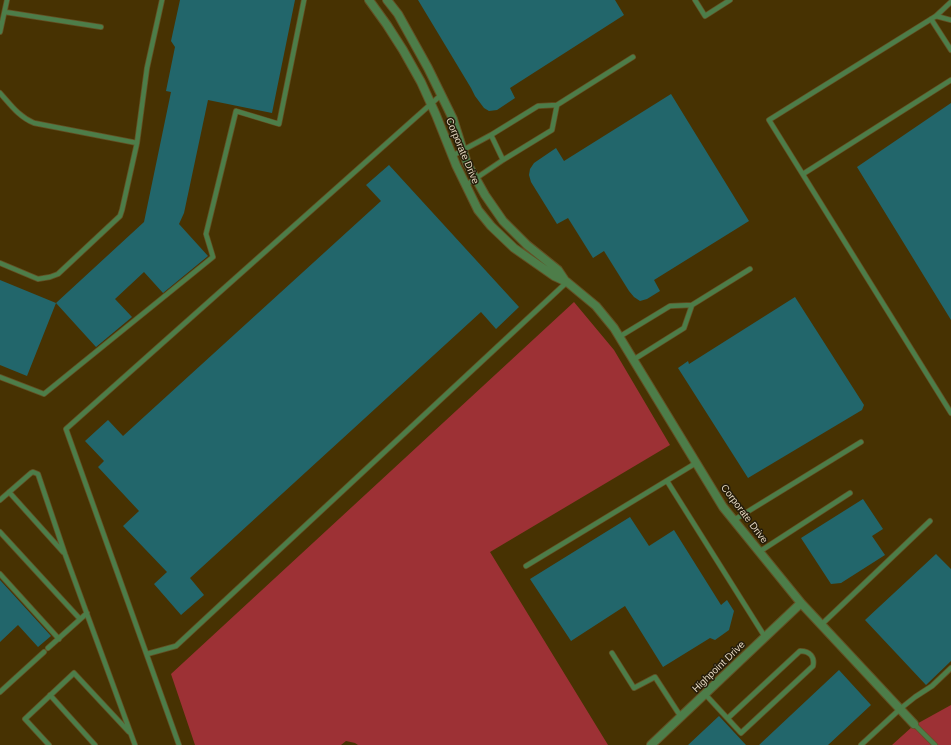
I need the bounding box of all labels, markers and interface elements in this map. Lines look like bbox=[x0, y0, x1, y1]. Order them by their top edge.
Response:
street label: Corporate Drive bbox=[443, 116, 481, 186]
street label: Corporate Drive bbox=[718, 482, 770, 546]
street label: Highpoint Drive bbox=[690, 639, 748, 695]

